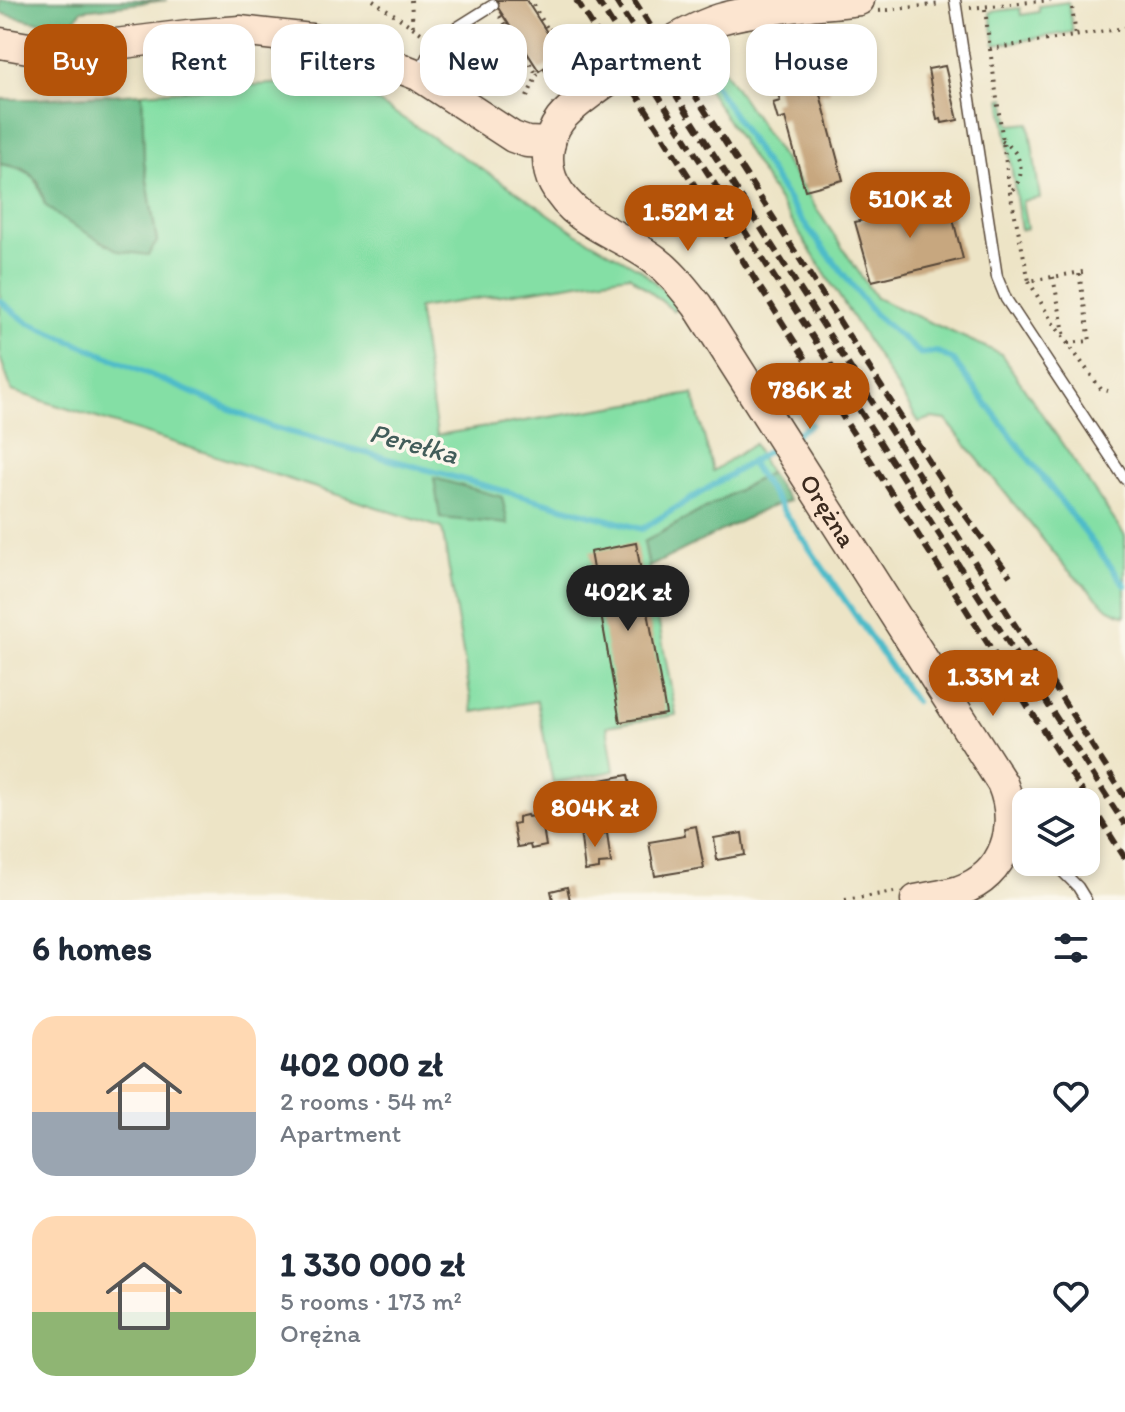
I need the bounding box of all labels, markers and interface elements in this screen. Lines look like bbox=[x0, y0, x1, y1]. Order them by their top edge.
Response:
chip: Buy bbox=[24, 24, 127, 96]
chip: Rent bbox=[143, 24, 255, 96]
chip: Filters bbox=[271, 24, 404, 96]
chip: New bbox=[420, 24, 527, 96]
chip: Apartment bbox=[543, 24, 730, 96]
chip: House bbox=[746, 24, 877, 96]
pin: 510K zł bbox=[836, 172, 984, 240]
text: 510K zł bbox=[868, 182, 952, 214]
pin: 1.52M zł bbox=[605, 185, 771, 253]
text: 1.52M zł bbox=[642, 195, 734, 227]
pin: 786K zł bbox=[736, 363, 884, 431]
text: 786K zł bbox=[769, 373, 851, 405]
water label: Perełka bbox=[366, 415, 462, 471]
street label: Orężna bbox=[793, 468, 864, 554]
pin: 402K zł bbox=[554, 565, 702, 633]
text: 402K zł bbox=[584, 575, 672, 607]
pin: 1.33M zł bbox=[910, 650, 1076, 718]
text: 1.33M zł bbox=[947, 660, 1039, 692]
pin: 804K zł bbox=[521, 781, 669, 849]
map controls bbox=[1012, 788, 1100, 876]
button: layers bbox=[1012, 788, 1100, 876]
text: 804K zł bbox=[551, 791, 639, 823]
icon: filters bbox=[1049, 926, 1093, 970]
text: 6 homes bbox=[32, 928, 152, 969]
text: 402 000 zł bbox=[280, 1044, 443, 1085]
icon: home bbox=[96, 1048, 192, 1144]
icon: heart bbox=[1049, 1074, 1093, 1118]
text: 2 rooms · 54 m² bbox=[280, 1085, 452, 1117]
text: Apartment bbox=[280, 1117, 401, 1149]
text: 1 330 000 zł bbox=[280, 1244, 465, 1285]
icon: home bbox=[96, 1248, 192, 1344]
icon: heart bbox=[1049, 1274, 1093, 1318]
text: 5 rooms · 173 m² bbox=[280, 1285, 462, 1317]
text: Orężna bbox=[280, 1317, 361, 1349]

